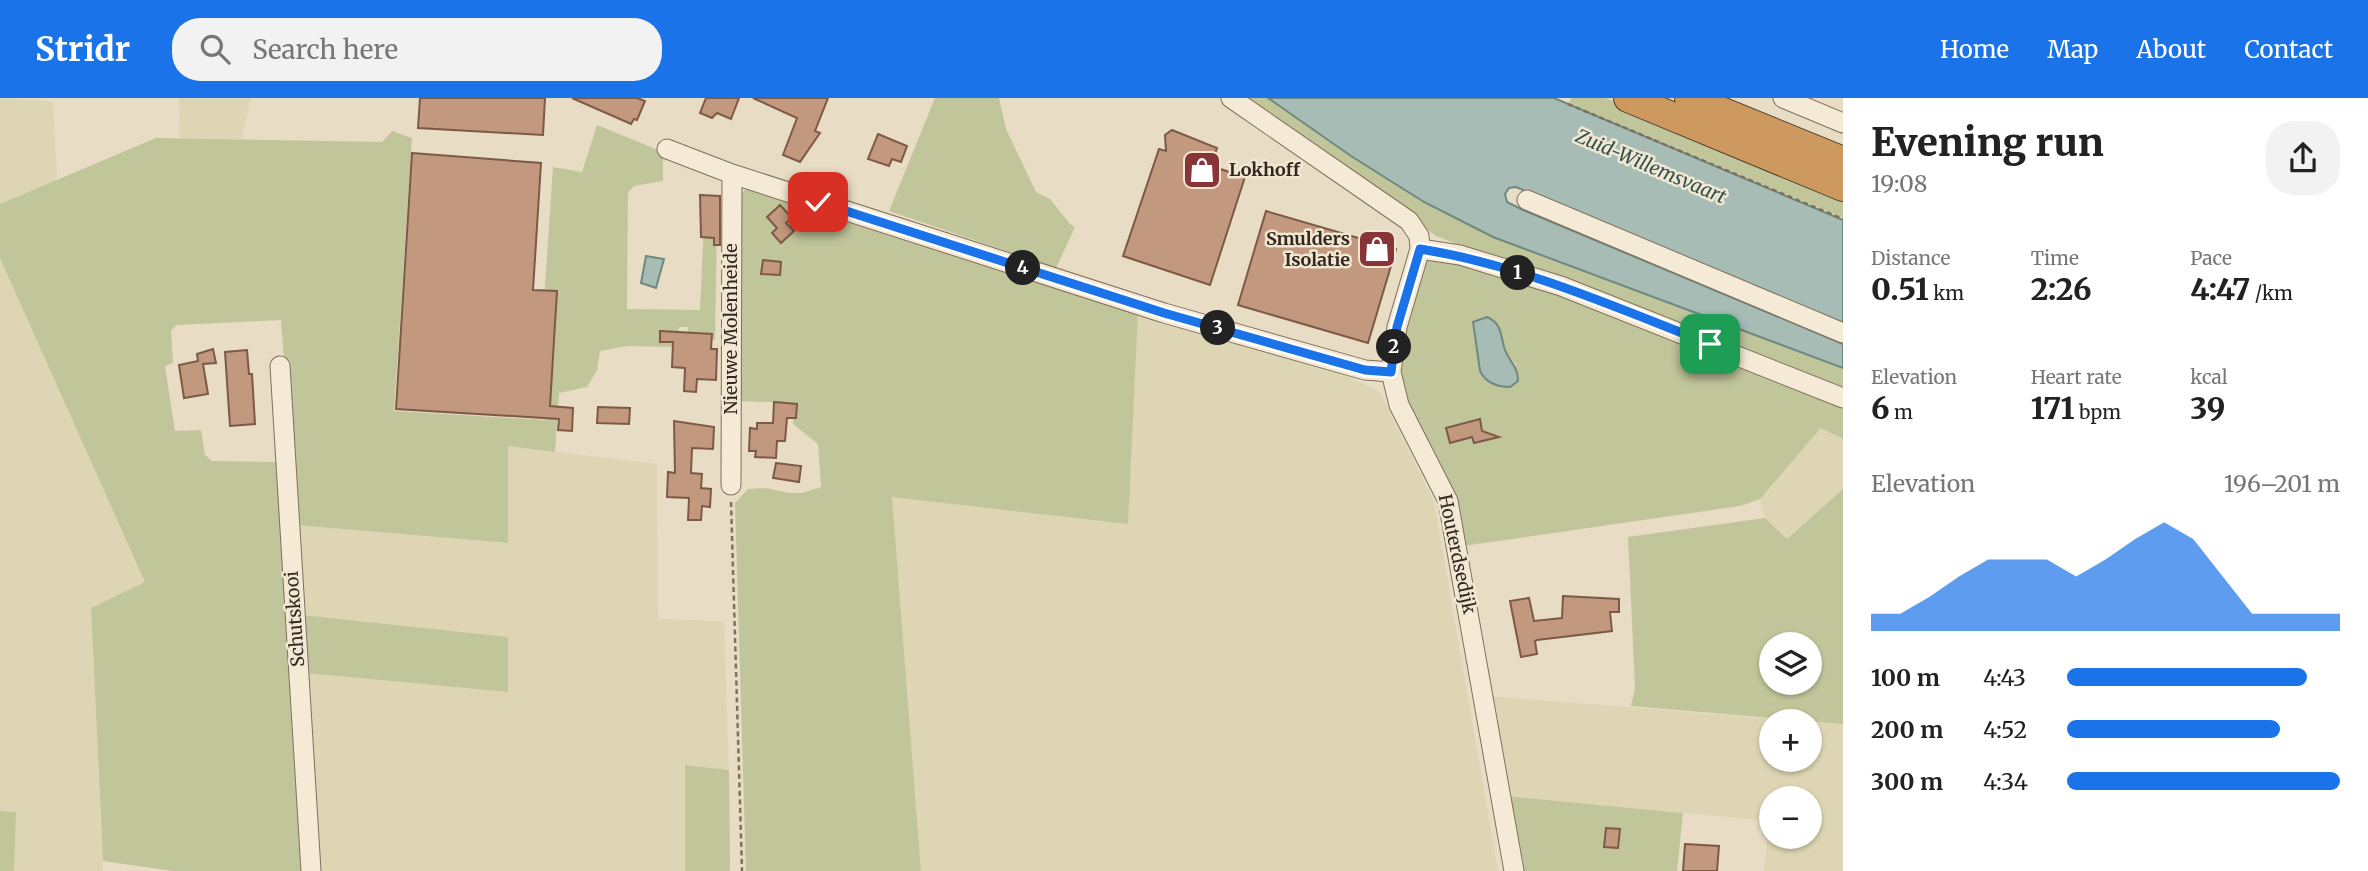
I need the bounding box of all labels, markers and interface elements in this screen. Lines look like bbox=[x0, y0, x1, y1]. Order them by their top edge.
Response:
search box bbox=[172, 18, 662, 81]
text: Stridr bbox=[35, 29, 130, 70]
icon: search bbox=[196, 30, 234, 68]
text: Search here bbox=[252, 33, 398, 66]
text: Home bbox=[1940, 34, 2009, 65]
text: Map bbox=[2047, 34, 2098, 65]
text: About bbox=[2136, 34, 2206, 65]
text: Contact bbox=[2244, 34, 2333, 65]
text: Evening run bbox=[1871, 119, 2104, 166]
button: share bbox=[2266, 121, 2340, 195]
water label: Zuid-Willemsvaart bbox=[1571, 123, 1730, 209]
shop icon: Lokhoff bbox=[1181, 149, 1223, 191]
place label: Lokhoff bbox=[1229, 158, 1301, 181]
text: 19:08 bbox=[1871, 169, 1928, 198]
pin bbox=[788, 172, 848, 232]
icon: check bbox=[799, 183, 837, 221]
place label: Smulders Isolatie bbox=[1266, 227, 1350, 271]
shop icon: Smulders Isolatie bbox=[1356, 228, 1398, 270]
street label: Nieuwe Molenheide bbox=[719, 243, 742, 415]
text: Distance bbox=[1871, 246, 1950, 270]
text: Time bbox=[2031, 246, 2079, 270]
text: Pace bbox=[2190, 246, 2232, 270]
pin: 4 bbox=[1006, 250, 1040, 286]
text: 4 bbox=[1016, 255, 1029, 279]
pin: 1 bbox=[1500, 256, 1536, 290]
text: 1 bbox=[1513, 260, 1522, 284]
text: 0.51 bbox=[1871, 270, 1929, 308]
text: 2:26 bbox=[2031, 270, 2091, 308]
text: 4:47 bbox=[2190, 270, 2250, 308]
text: km bbox=[1929, 281, 1964, 305]
text: /km bbox=[2250, 281, 2293, 305]
pin: 3 bbox=[1200, 310, 1236, 345]
pin bbox=[1680, 314, 1740, 374]
text: 3 bbox=[1212, 315, 1223, 339]
icon: arrive bbox=[1691, 325, 1729, 363]
pin: 2 bbox=[1376, 330, 1412, 364]
text: 2 bbox=[1388, 334, 1399, 358]
text: Elevation bbox=[1871, 365, 1957, 389]
text: Heart rate bbox=[2031, 365, 2122, 389]
text: kcal bbox=[2190, 365, 2228, 389]
text: 6 bbox=[1871, 389, 1890, 427]
text: 171 bbox=[2031, 389, 2075, 427]
text: 39 bbox=[2190, 389, 2225, 427]
text: m bbox=[1890, 400, 1913, 424]
text: bpm bbox=[2075, 400, 2121, 424]
text: Elevation bbox=[1871, 469, 1975, 498]
text: 196–201 m bbox=[2224, 469, 2340, 498]
street label: Houterdsedijk bbox=[1434, 492, 1482, 616]
street label: Schutskooi bbox=[280, 570, 309, 668]
map controls bbox=[1759, 632, 1822, 849]
button: layers bbox=[1759, 632, 1822, 695]
text: 100 m bbox=[1871, 663, 1940, 692]
text: 4:43 bbox=[1983, 663, 2026, 692]
button: + bbox=[1759, 709, 1822, 772]
text: 200 m bbox=[1871, 715, 1943, 744]
text: 4:52 bbox=[1983, 715, 2027, 744]
text: 300 m bbox=[1871, 767, 1943, 796]
text: 4:34 bbox=[1983, 767, 2028, 796]
button: − bbox=[1759, 786, 1822, 849]

